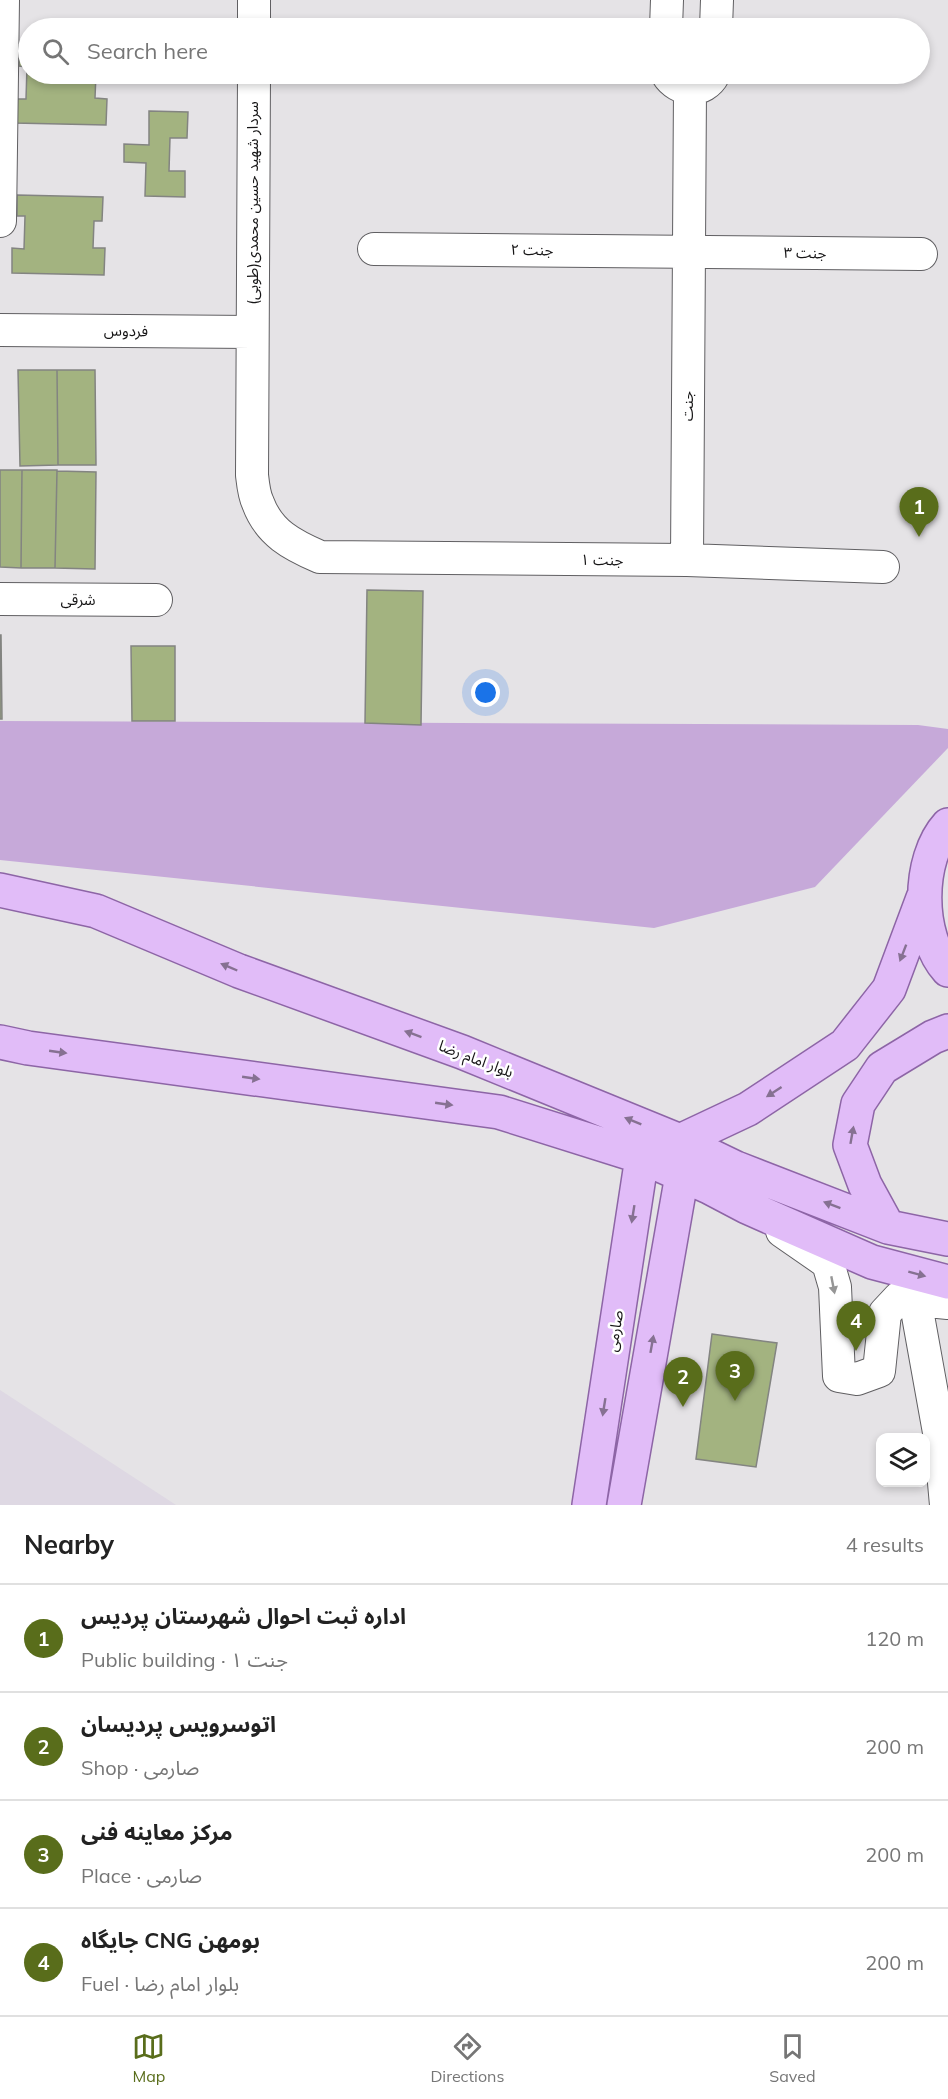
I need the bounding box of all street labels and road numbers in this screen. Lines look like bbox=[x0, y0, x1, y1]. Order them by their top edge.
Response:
street label: سردار شهید حسین محمدی(طوبی) bbox=[243, 101, 262, 305]
street label: جنت ۲ bbox=[510, 240, 554, 259]
street label: جنت ۳ bbox=[783, 243, 827, 262]
street label: فردوس bbox=[104, 321, 149, 340]
street label: جنت bbox=[678, 391, 697, 421]
street label: جنت ۱ bbox=[580, 550, 624, 569]
street label: شرقی bbox=[61, 590, 96, 609]
street label: بلوار امام رضا bbox=[435, 1036, 516, 1083]
street label: صارمی bbox=[602, 1309, 627, 1353]

